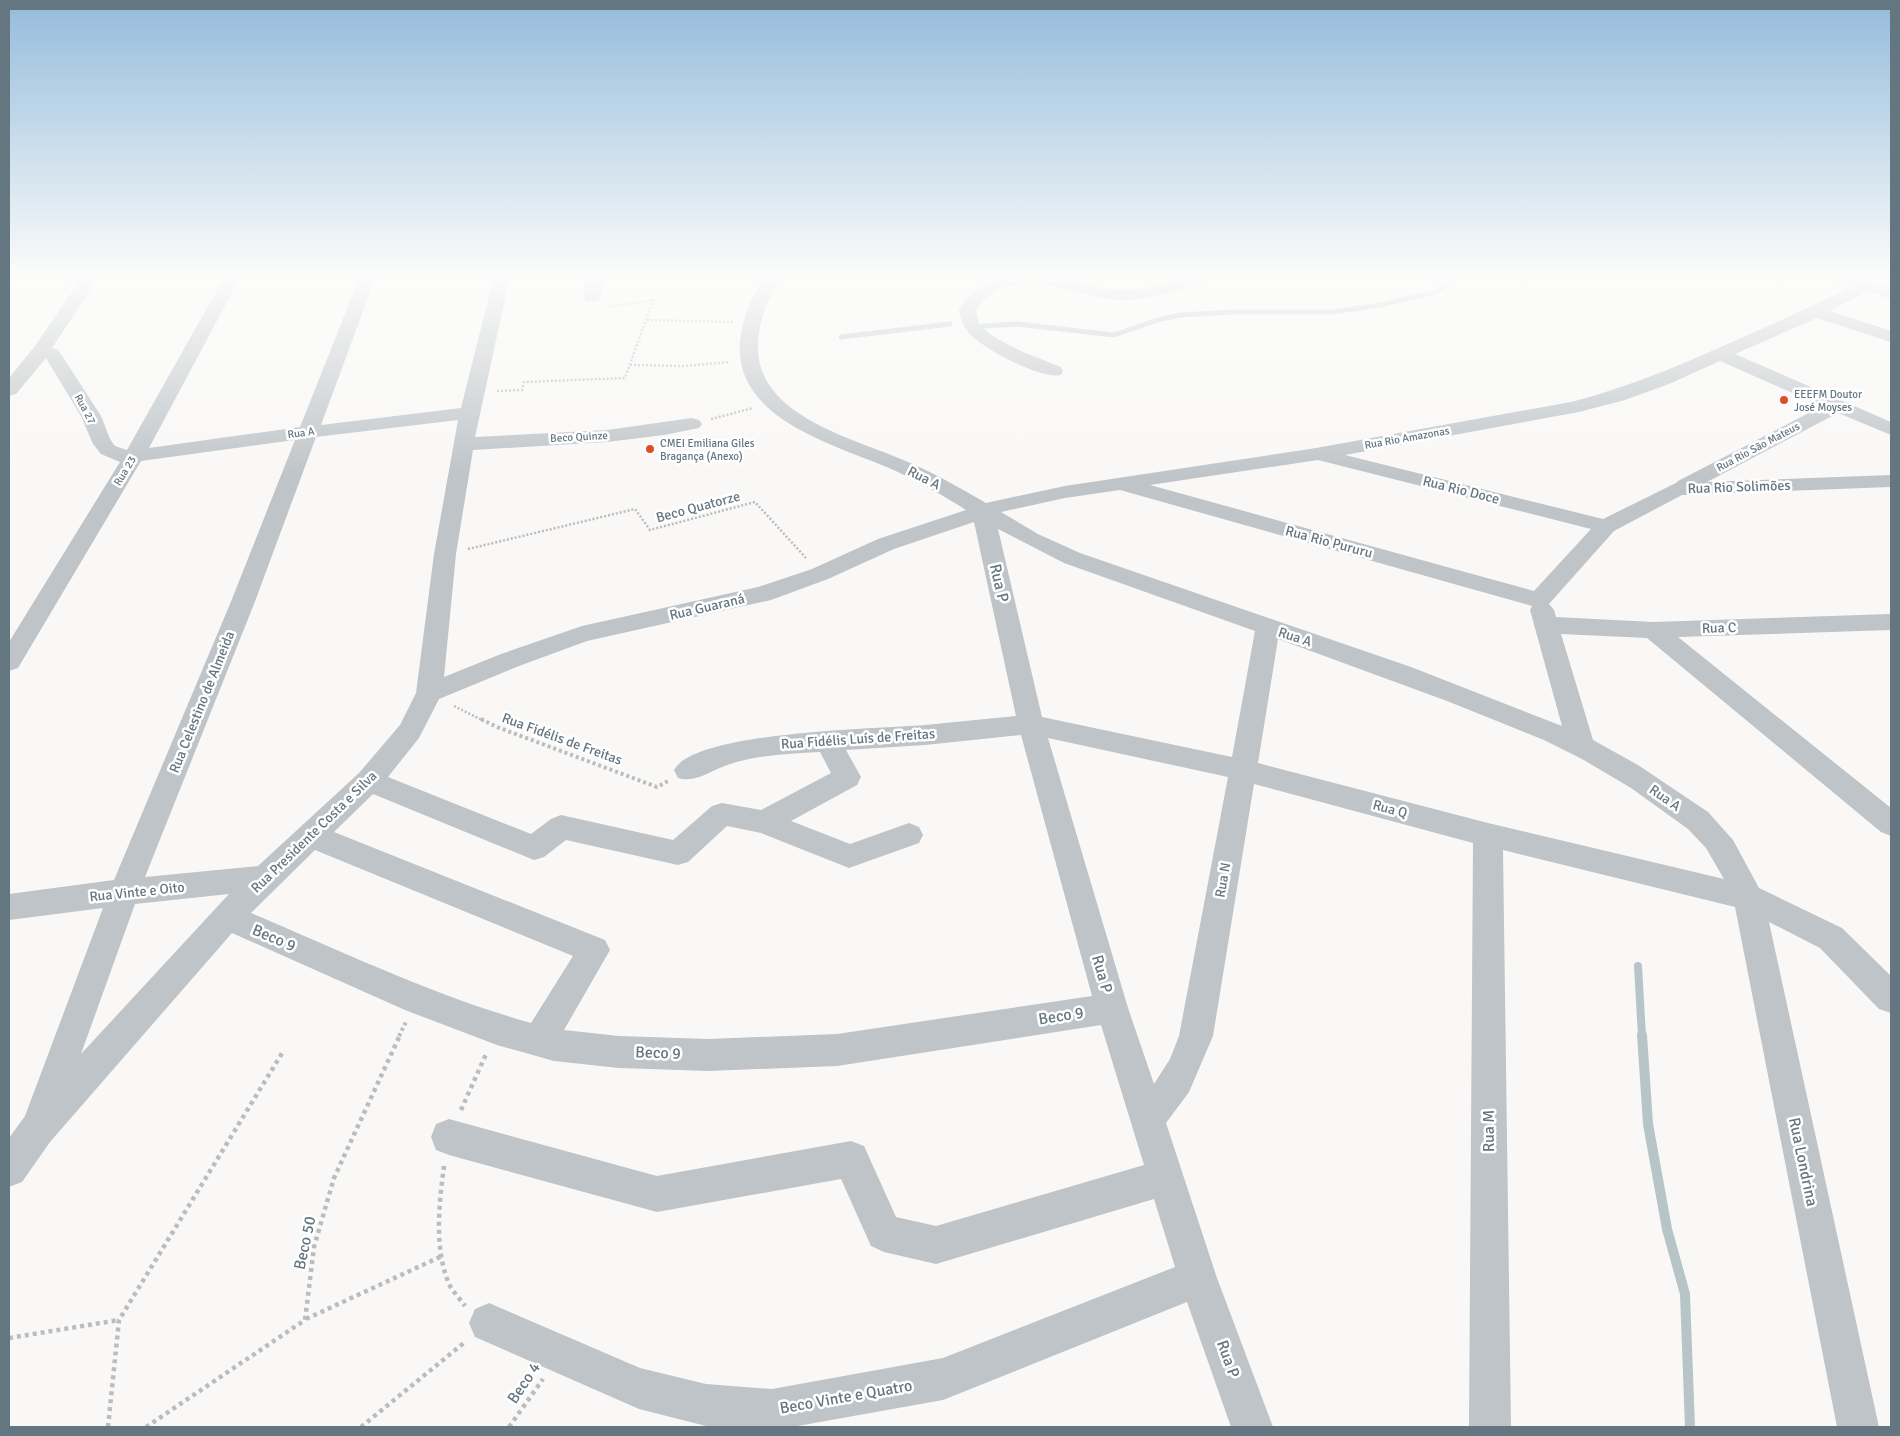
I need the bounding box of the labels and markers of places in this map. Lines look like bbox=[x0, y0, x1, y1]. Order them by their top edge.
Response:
place label: EEEFM Doutor José Moyses bbox=[1794, 388, 1862, 414]
marker: EEEFM Doutor José Moyses bbox=[1778, 394, 1790, 406]
place label: CMEI Emiliana Giles Bragança (Anexo) bbox=[660, 437, 755, 463]
marker: CMEI Emiliana Giles Bragança (Anexo) bbox=[644, 443, 656, 455]

